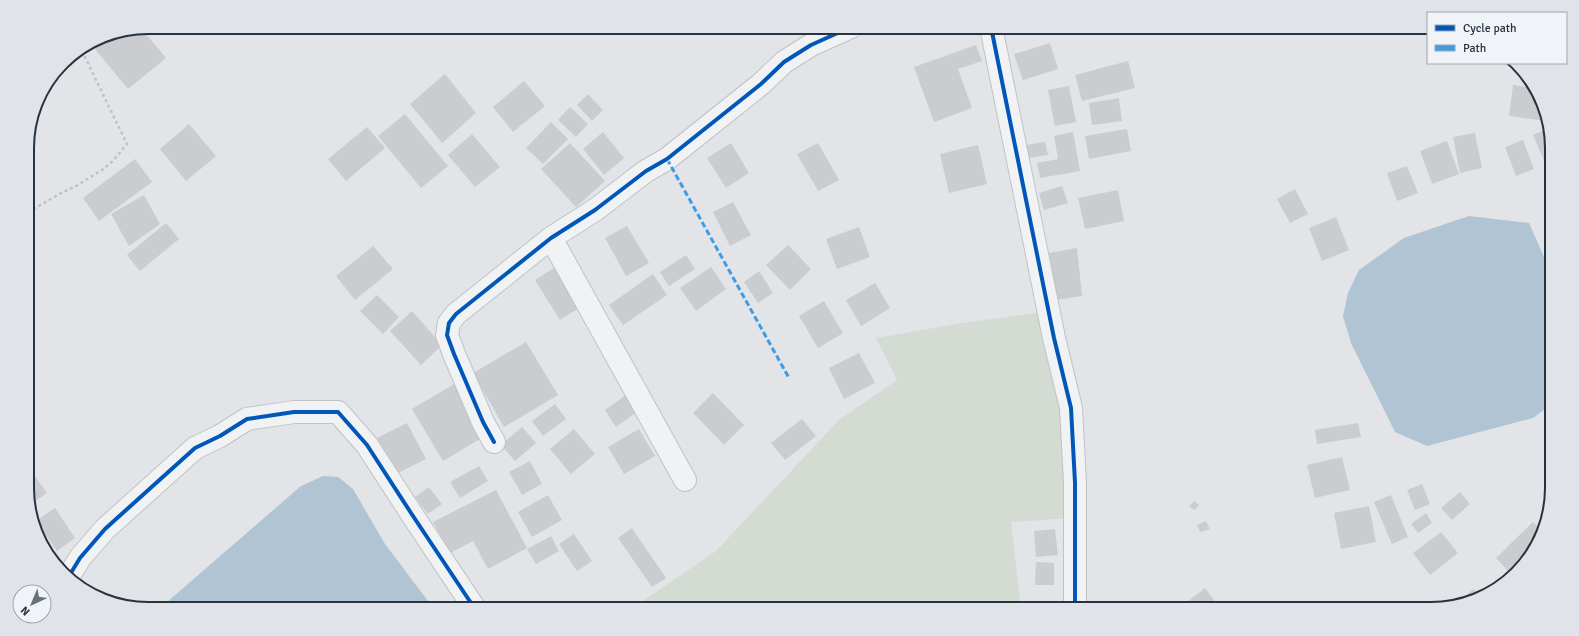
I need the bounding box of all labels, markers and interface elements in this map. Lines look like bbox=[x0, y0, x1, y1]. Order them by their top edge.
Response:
legend bbox=[1427, 12, 1567, 64]
text: Cycle path bbox=[1463, 21, 1516, 36]
text: Path bbox=[1463, 41, 1486, 56]
north arrow bbox=[12, 584, 52, 624]
text: N bbox=[18, 603, 33, 618]

